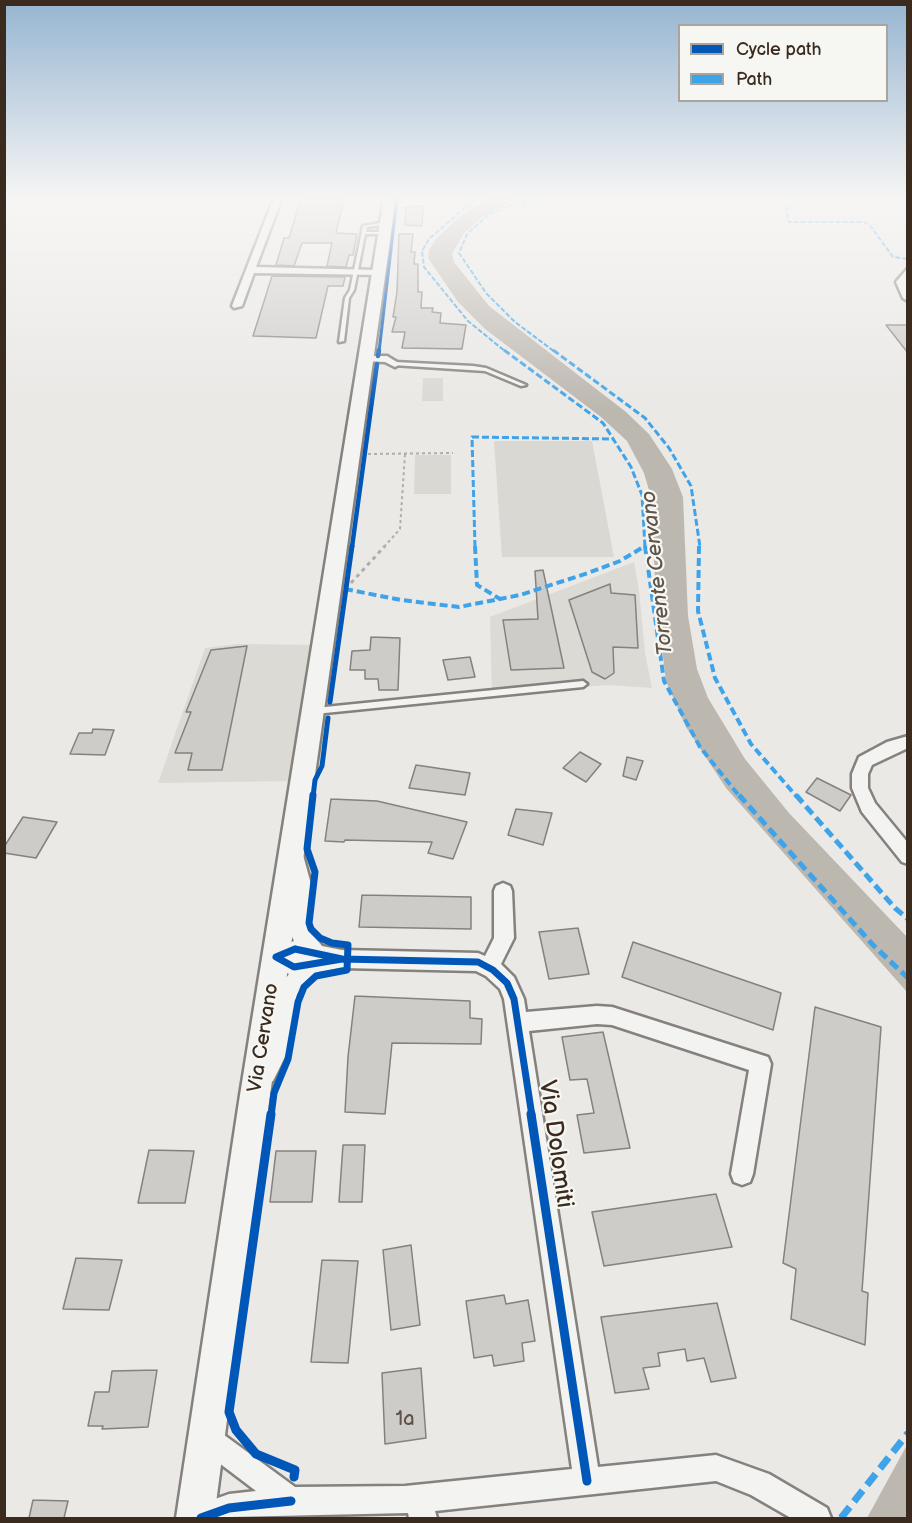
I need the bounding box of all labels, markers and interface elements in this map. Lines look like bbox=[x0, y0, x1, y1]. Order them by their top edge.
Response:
legend bbox=[678, 24, 888, 102]
text: Cycle path bbox=[736, 39, 822, 60]
text: Path bbox=[736, 69, 772, 90]
water label: Torrente Cervano bbox=[637, 489, 679, 657]
street label: Via Cervano bbox=[244, 982, 284, 1094]
street label: Via Dolomiti bbox=[532, 1078, 578, 1210]
house number: 1a bbox=[395, 1408, 415, 1432]

